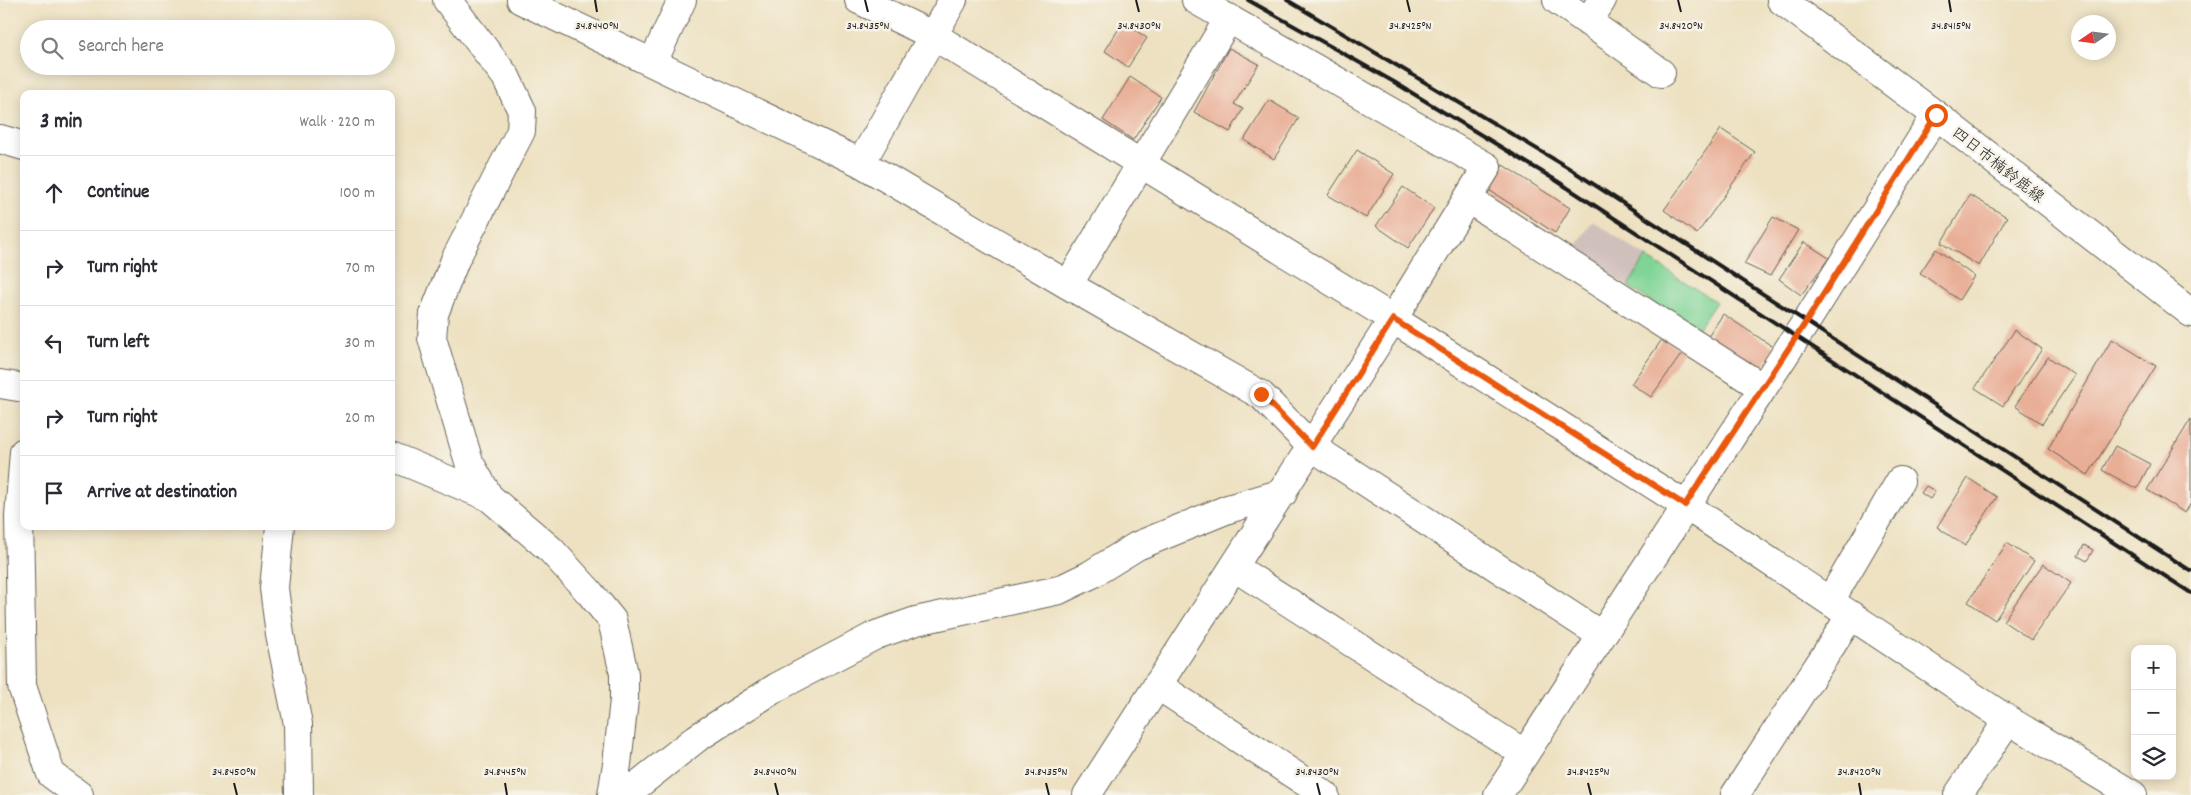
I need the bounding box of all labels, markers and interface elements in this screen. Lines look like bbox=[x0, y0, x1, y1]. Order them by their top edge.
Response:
north arrow bbox=[2071, 15, 2116, 60]
text: 34.8440°N bbox=[575, 18, 619, 35]
text: 34.8435°N bbox=[847, 18, 889, 35]
text: 34.8430°N bbox=[1117, 18, 1161, 35]
text: 34.8425°N bbox=[1389, 18, 1431, 35]
text: 34.8420°N bbox=[1659, 18, 1703, 35]
text: 34.8415°N bbox=[1931, 18, 1971, 35]
search box bbox=[20, 20, 395, 75]
icon: search bbox=[38, 34, 66, 62]
text: Search here bbox=[78, 34, 164, 61]
route start bbox=[1925, 104, 1948, 127]
text: 3 min bbox=[40, 108, 82, 138]
text: Walk · 220 m bbox=[300, 111, 375, 134]
street label: 四日市楠鈴鹿線 bbox=[1946, 122, 2049, 210]
icon: ahead bbox=[40, 179, 68, 207]
text: Continue bbox=[87, 180, 149, 207]
text: 100 m bbox=[339, 182, 375, 205]
icon: right bbox=[40, 254, 68, 282]
text: Turn right bbox=[87, 255, 158, 282]
text: 70 m bbox=[345, 257, 375, 280]
icon: left bbox=[40, 329, 68, 357]
text: Turn left bbox=[87, 330, 150, 357]
text: 30 m bbox=[345, 332, 375, 355]
route end bbox=[1250, 383, 1273, 406]
icon: right bbox=[40, 404, 68, 432]
text: Turn right bbox=[87, 405, 158, 432]
text: 20 m bbox=[345, 407, 375, 430]
icon: arrive bbox=[40, 479, 68, 507]
text: Arrive at destination bbox=[87, 480, 237, 507]
map controls bbox=[2131, 645, 2176, 780]
button: + bbox=[2131, 645, 2176, 690]
button: − bbox=[2131, 690, 2176, 735]
button: layers bbox=[2131, 735, 2176, 780]
text: 34.8450°N bbox=[212, 764, 256, 781]
text: 34.8445°N bbox=[484, 764, 526, 781]
text: 34.8440°N bbox=[753, 764, 797, 781]
text: 34.8435°N bbox=[1025, 764, 1067, 781]
text: 34.8430°N bbox=[1295, 764, 1339, 781]
text: 34.8425°N bbox=[1567, 764, 1609, 781]
text: 34.8420°N bbox=[1837, 764, 1881, 781]

